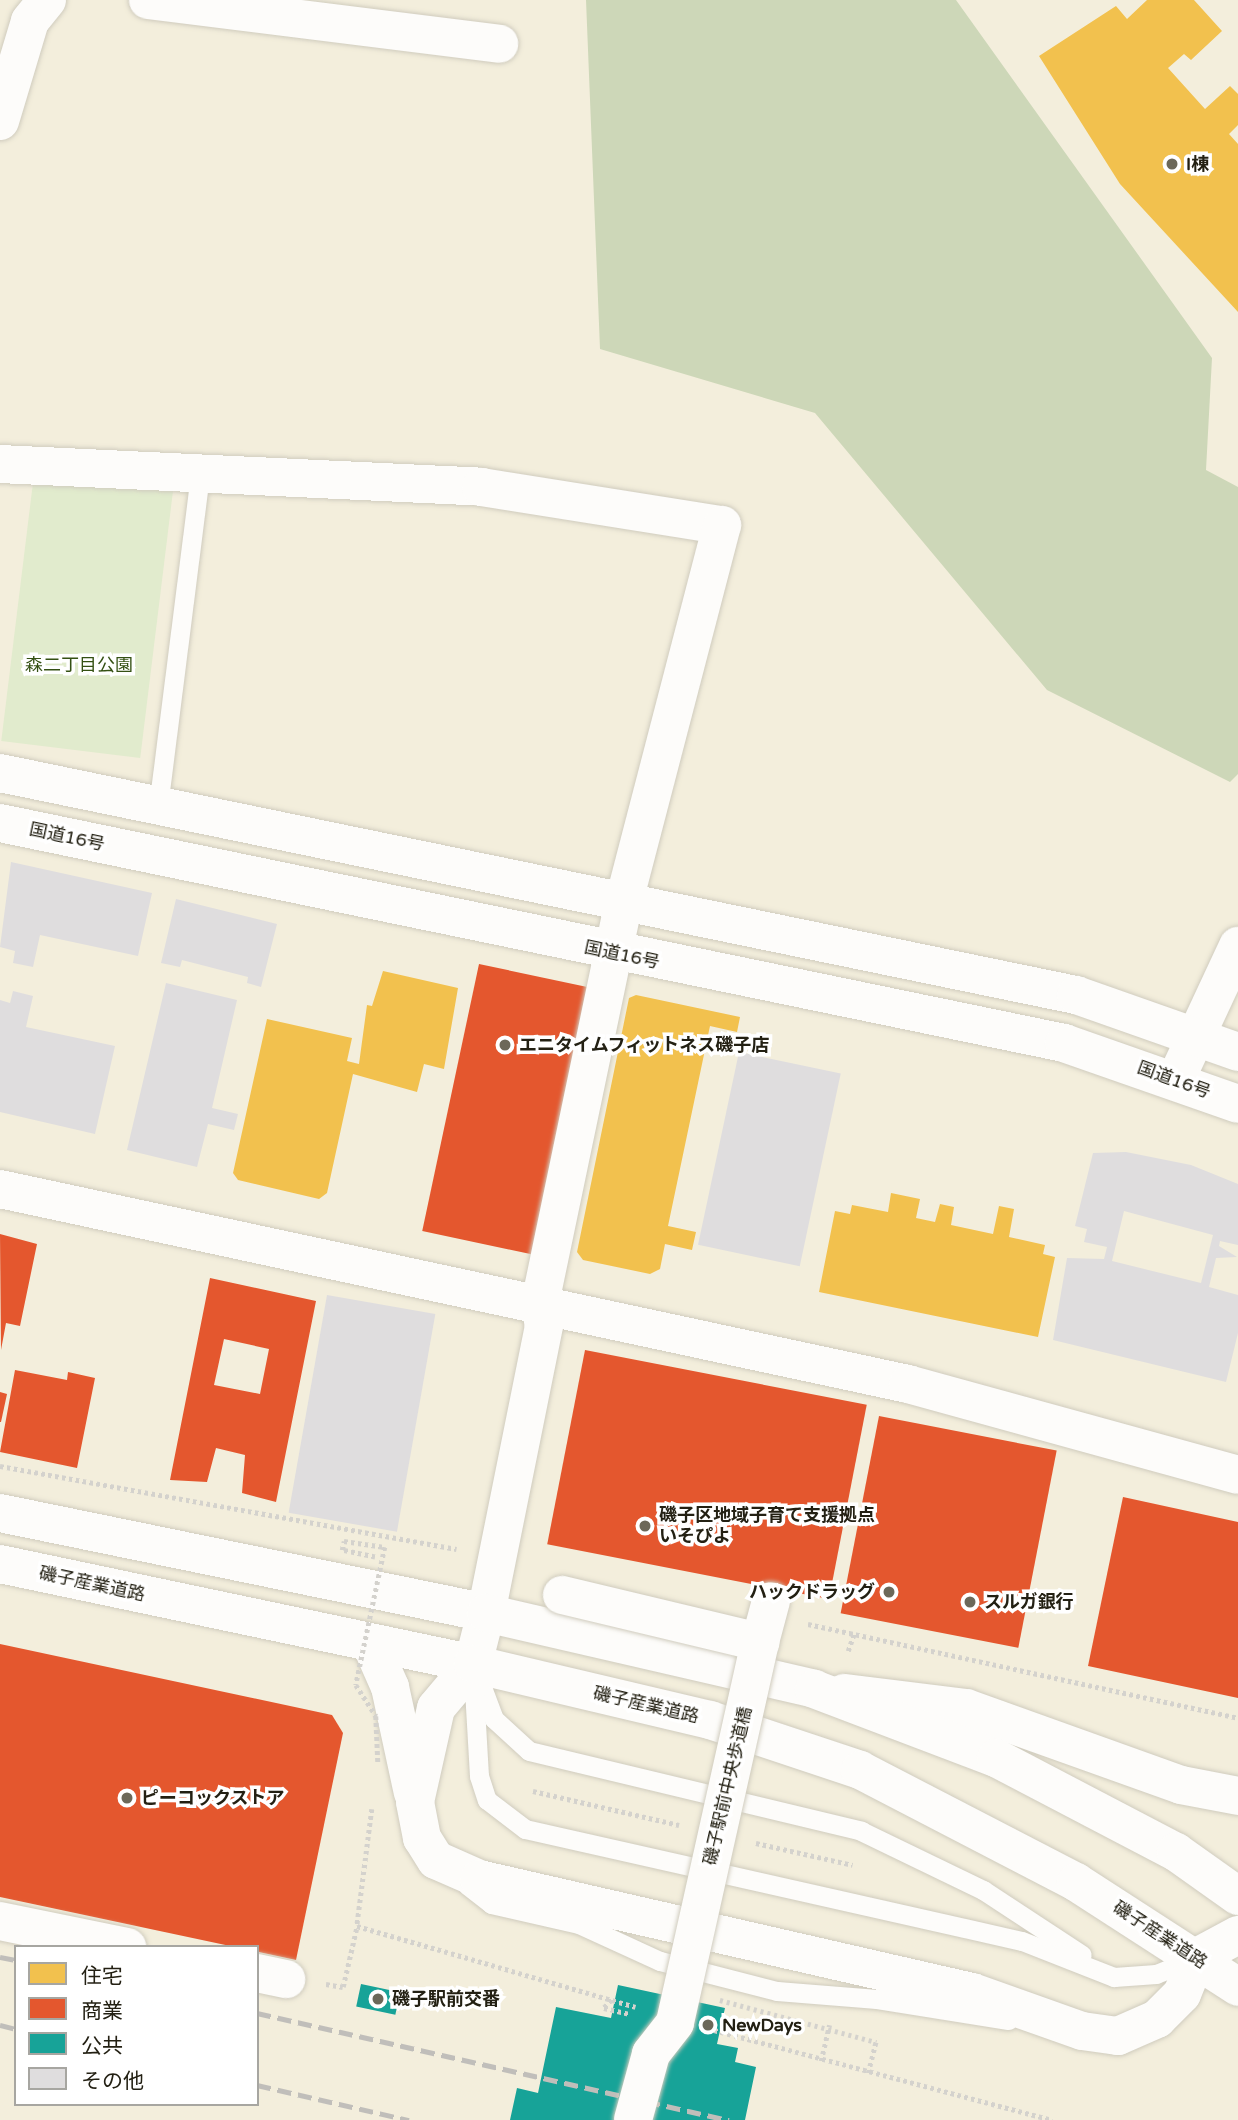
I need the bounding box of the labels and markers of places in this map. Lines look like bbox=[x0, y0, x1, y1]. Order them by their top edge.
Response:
place label: I棟 bbox=[1186, 153, 1209, 175]
marker: I棟 bbox=[1164, 156, 1180, 172]
place label: エニタイムフィットネス磯子店 bbox=[519, 1034, 771, 1056]
marker: エニタイムフィットネス磯子店 bbox=[497, 1037, 513, 1053]
place label: 磯子区地域子育て支援拠点 いそぴよ bbox=[659, 1505, 875, 1548]
marker: 磯子区地域子育て支援拠点 いそぴよ bbox=[637, 1518, 653, 1534]
place label: ハックドラッグ bbox=[749, 1581, 875, 1603]
marker: ハックドラッグ bbox=[881, 1584, 897, 1600]
place label: スルガ銀行 bbox=[984, 1591, 1074, 1613]
marker: スルガ銀行 bbox=[962, 1594, 978, 1610]
place label: ピーコックストア bbox=[141, 1787, 285, 1809]
marker: ピーコックストア bbox=[119, 1790, 135, 1806]
place label: 磯子駅前交番 bbox=[392, 1988, 500, 2010]
marker: 磯子駅前交番 bbox=[370, 1991, 386, 2007]
place label: NewDays bbox=[722, 2014, 802, 2036]
marker: NewDays bbox=[700, 2017, 716, 2033]

